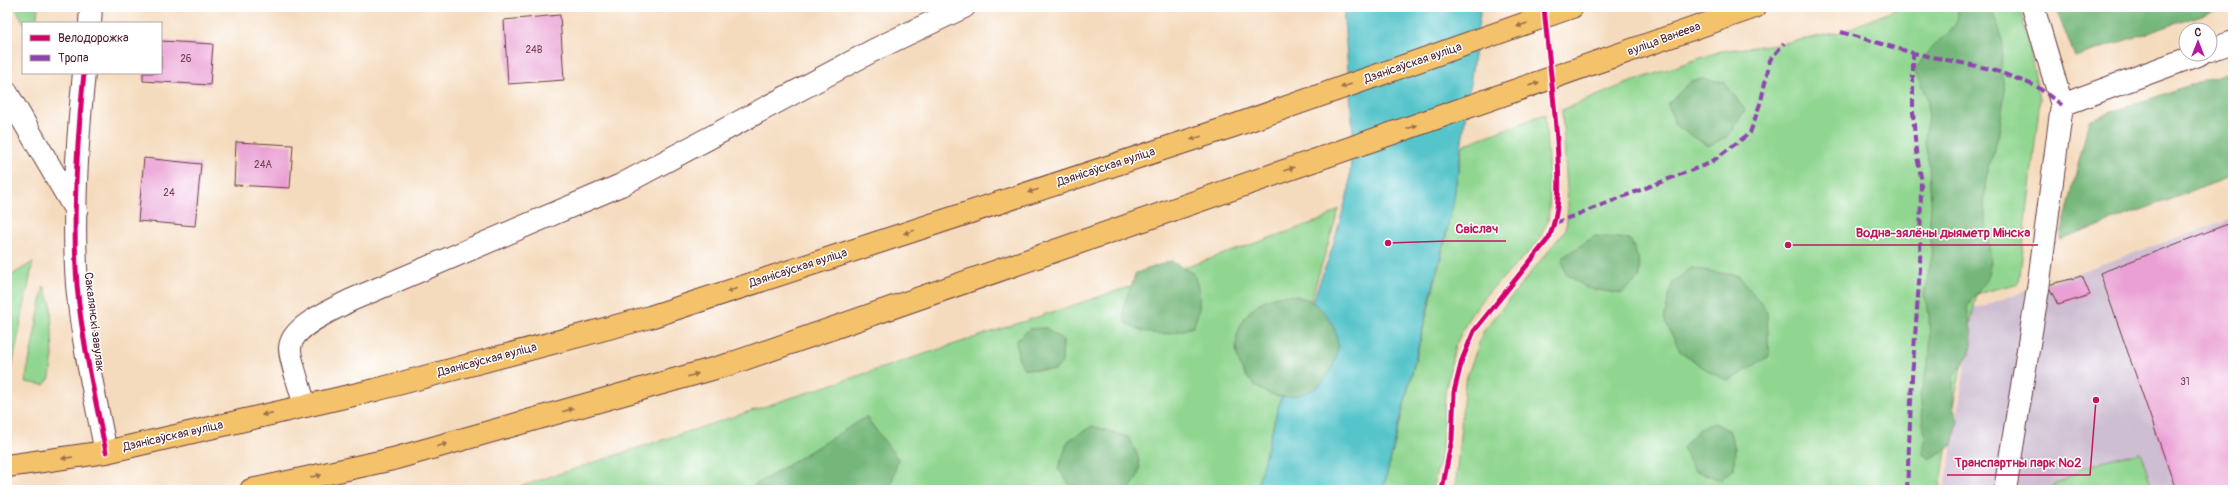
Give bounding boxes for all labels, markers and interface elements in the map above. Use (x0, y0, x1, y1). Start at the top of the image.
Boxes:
street label: вуліца Ванеева (1625, 19, 1703, 59)
legend (22, 22, 162, 74)
one-way arrow (1515, 22, 1527, 28)
north arrow (2178, 22, 2218, 62)
text: С (2195, 26, 2202, 39)
text: Велодорожка (58, 31, 129, 46)
street label: Дзянісаўская вуліца (1361, 39, 1464, 87)
house number: 24В (525, 44, 543, 56)
text: Тропа (58, 51, 89, 66)
house number: 26 (180, 53, 192, 65)
one-way arrow (1529, 81, 1541, 87)
one-way arrow (1340, 83, 1352, 89)
one-way arrow (1406, 123, 1418, 129)
one-way arrow (1190, 135, 1202, 141)
street label: Дзянісаўская вуліца (1054, 144, 1157, 190)
house number: 24А (254, 159, 272, 171)
one-way arrow (1283, 166, 1295, 172)
house number: 24 (163, 187, 175, 199)
one-way arrow (1026, 189, 1038, 195)
callout: Свіслач (1447, 216, 1506, 241)
callout: Водна-зялёны дыяметр Мінска (1847, 220, 2038, 245)
text: Свіслач (1456, 221, 1499, 237)
text: Водна-зялёны дыяметр Мінска (1856, 225, 2030, 241)
one-way arrow (903, 229, 915, 235)
street label: Дзянісаўская вуліца (746, 245, 849, 291)
street label: Сакалянскі завулак (80, 271, 108, 373)
one-way arrow (726, 287, 738, 293)
street label: Дзянісаўская вуліца (435, 339, 539, 381)
one-way arrow (687, 372, 699, 378)
house number: 31 (2180, 376, 2190, 388)
one-way arrow (562, 407, 574, 413)
one-way arrow (261, 412, 273, 418)
street label: Дзянісаўская вуліца (121, 417, 225, 455)
one-way arrow (437, 442, 449, 448)
callout: Транспартны парк №2 (1947, 450, 2090, 475)
text: Транспартны парк №2 (1954, 455, 2081, 471)
one-way arrow (61, 456, 74, 462)
one-way arrow (310, 472, 322, 478)

